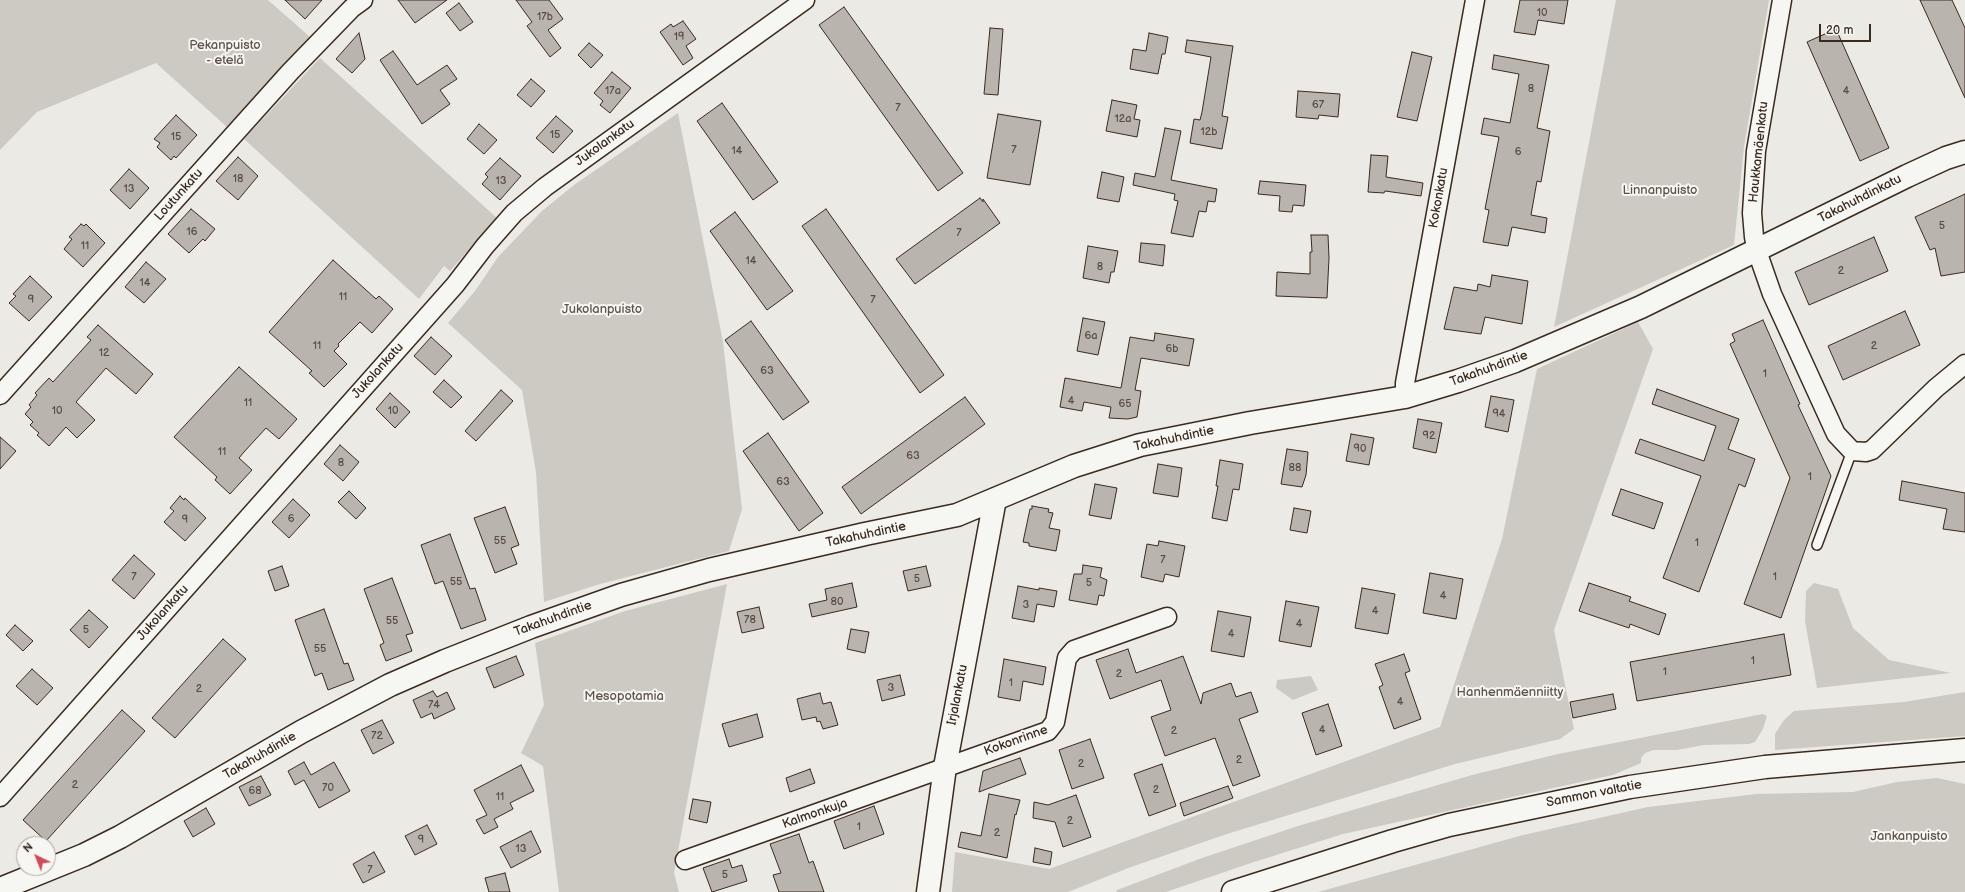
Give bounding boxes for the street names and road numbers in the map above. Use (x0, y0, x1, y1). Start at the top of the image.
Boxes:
street label: Haukkamäenkatu (1746, 101, 1772, 203)
street label: Jukolankatu (572, 116, 638, 170)
street label: Loutunkatu (152, 166, 206, 224)
street label: Kokonkatu (1426, 167, 1452, 229)
street label: Takahuhdinkatu (1816, 171, 1904, 227)
street label: Jukolankatu (349, 340, 407, 402)
street label: Takahuhdintie (1448, 348, 1530, 390)
street label: Takahuhdintie (1133, 423, 1215, 455)
street label: Takahuhdintie (825, 519, 907, 551)
street label: Jukolankatu (134, 582, 192, 644)
street label: Takahuhdintie (512, 598, 594, 640)
street label: Irjalankatu (944, 663, 972, 727)
street label: Kokonrinne (982, 722, 1050, 760)
street label: Takahuhdintie (221, 729, 299, 783)
street label: Sammon valtatie (1545, 777, 1643, 811)
street label: Kalmonkuja (780, 796, 850, 832)

